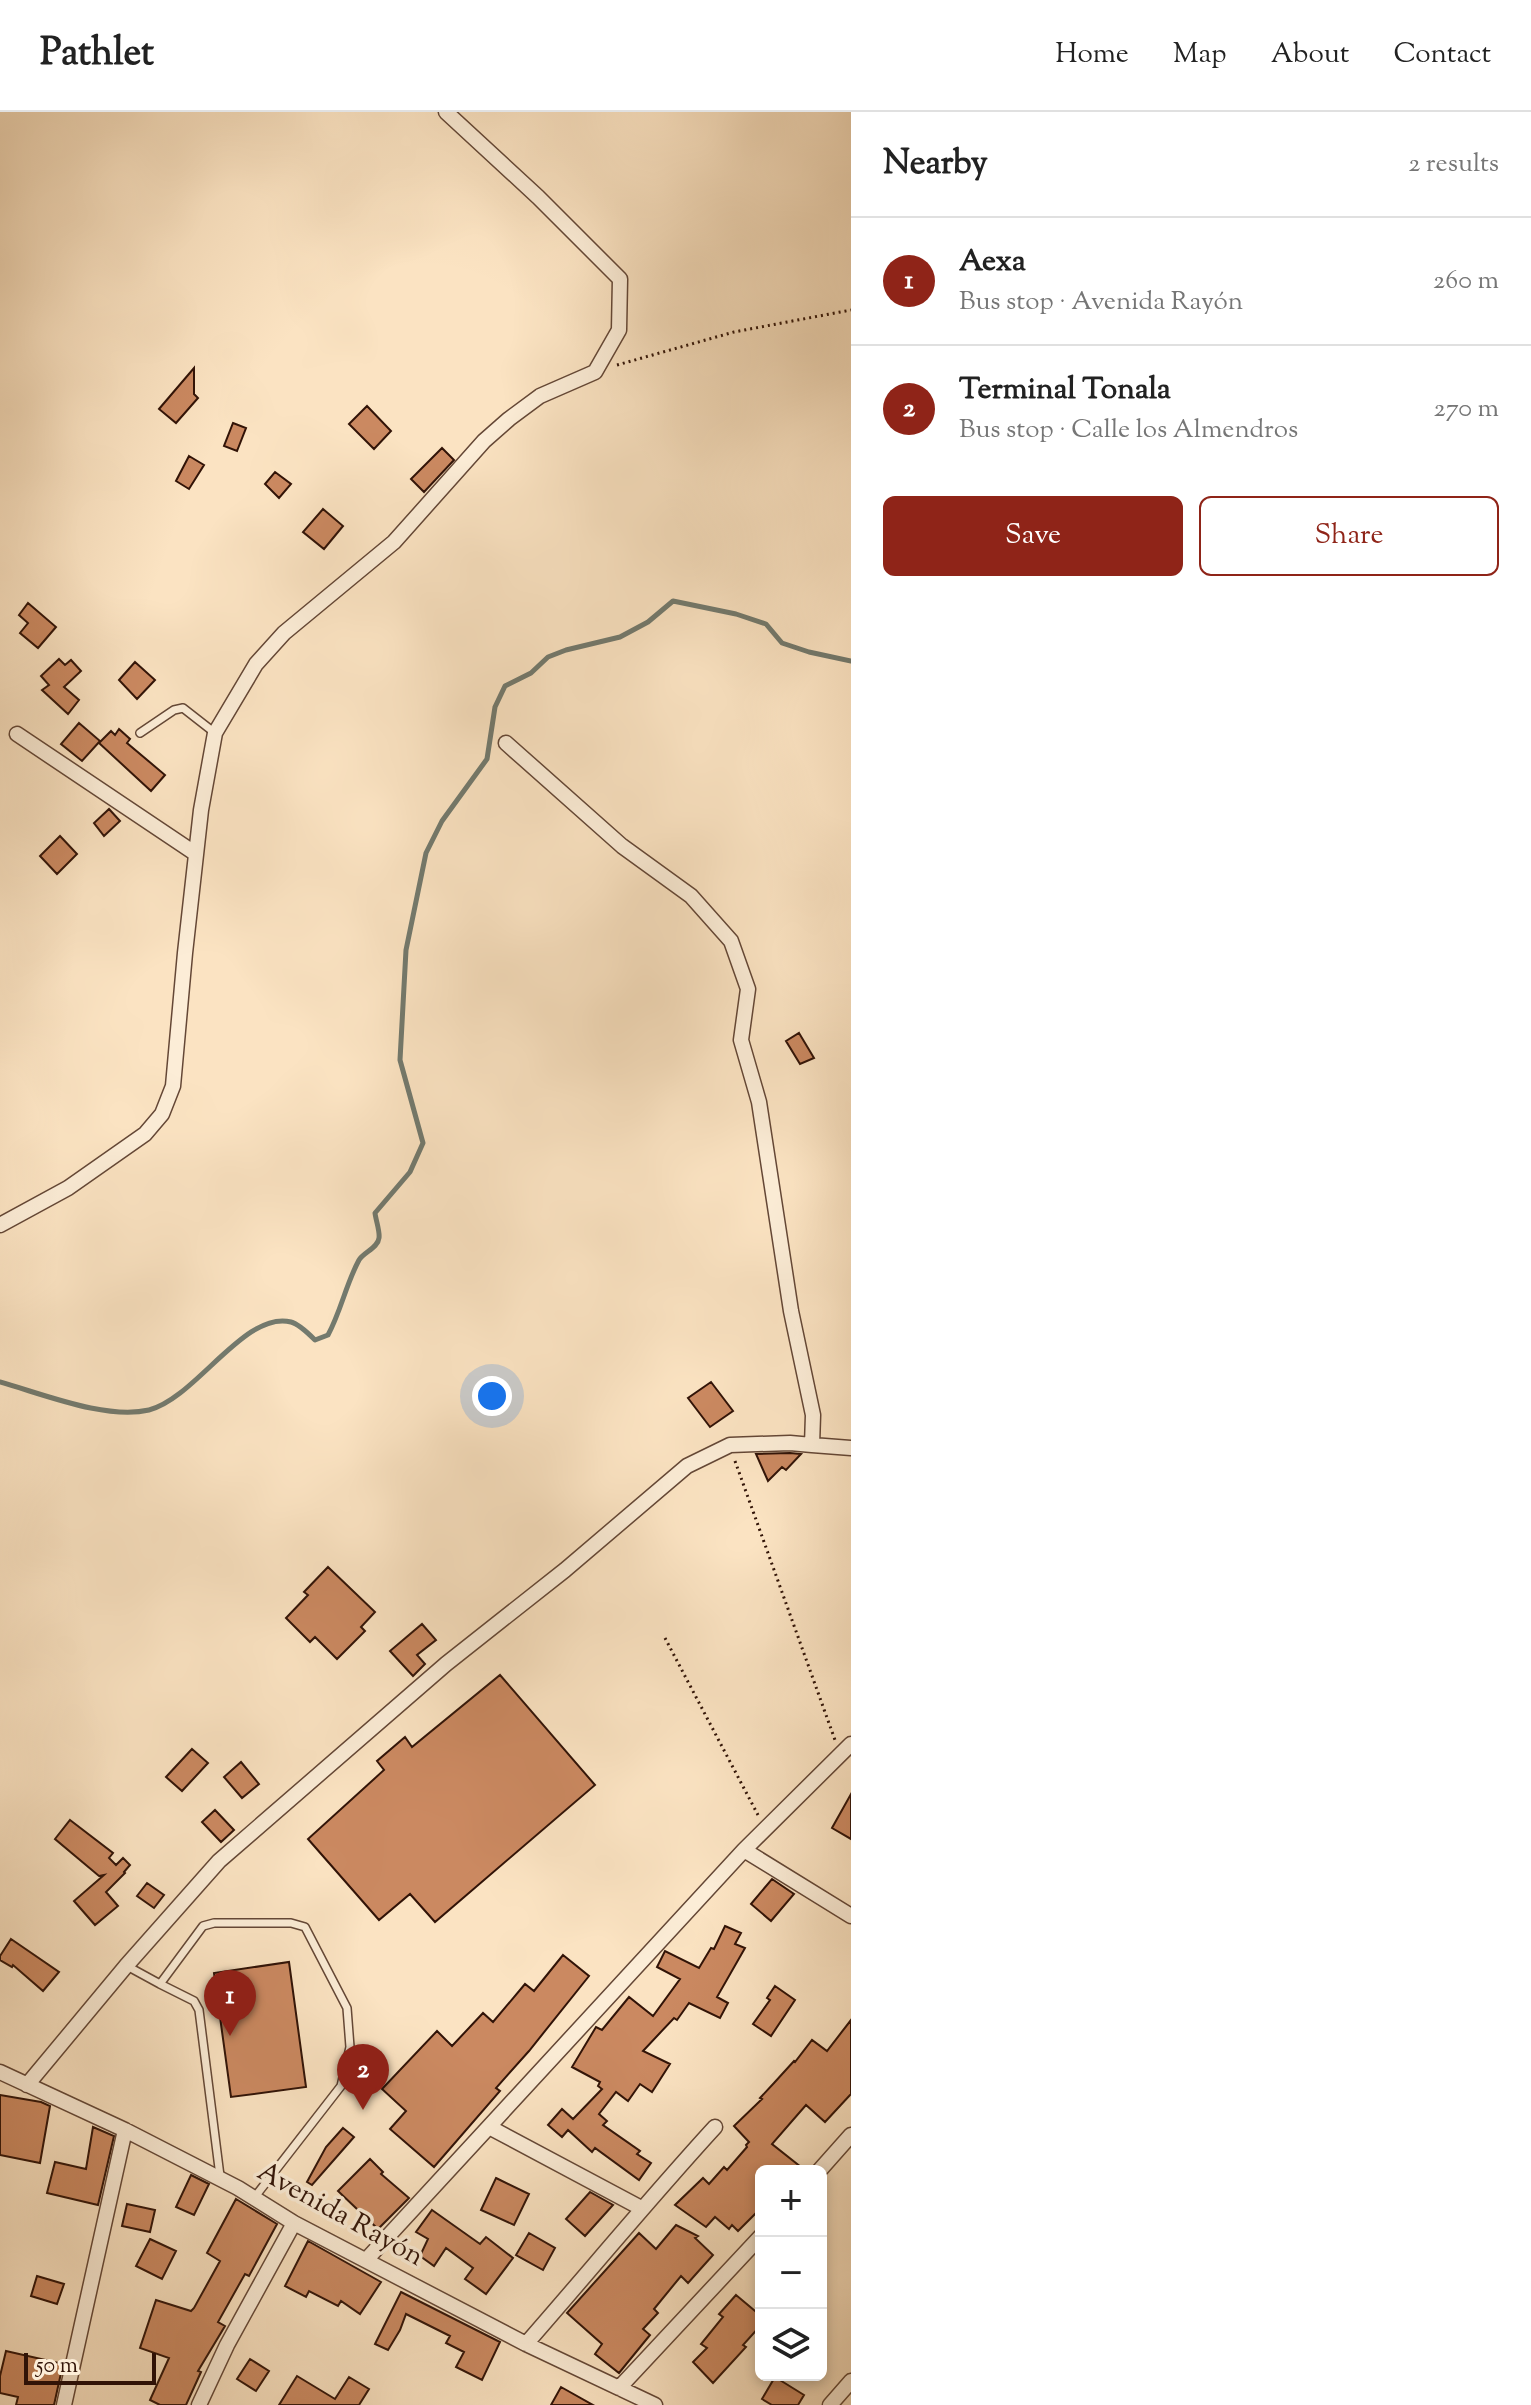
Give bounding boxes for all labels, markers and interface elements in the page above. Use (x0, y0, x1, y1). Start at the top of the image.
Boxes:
text: Pathlet (40, 28, 154, 82)
text: Home (1055, 35, 1129, 75)
text: Map (1173, 35, 1227, 75)
text: About (1271, 35, 1349, 75)
text: Contact (1393, 35, 1491, 75)
text: Nearby (883, 140, 988, 189)
text: 2 results (1408, 146, 1499, 183)
text: Aexa (959, 241, 1026, 284)
text: 1 (905, 263, 913, 300)
text: 260 m (1433, 263, 1499, 300)
text: Bus stop · Avenida Rayón (959, 284, 1243, 321)
text: Terminal Tonala (959, 369, 1171, 412)
text: 2 (903, 391, 915, 428)
text: 270 m (1434, 391, 1499, 428)
text: Bus stop · Calle los Almendros (959, 412, 1298, 449)
button: Save (883, 496, 1183, 576)
button: Share (1199, 496, 1499, 576)
your location (472, 1376, 512, 1416)
pin: 1 (204, 1970, 256, 2036)
pin: 2 (337, 2044, 389, 2110)
street label: Avenida Rayón (249, 2153, 431, 2277)
map controls (755, 2165, 827, 2381)
button: + (755, 2165, 827, 2237)
button: − (755, 2237, 827, 2309)
button: layers (755, 2309, 827, 2381)
scale bar (24, 2349, 156, 2385)
text: 50 m (36, 2351, 78, 2383)

